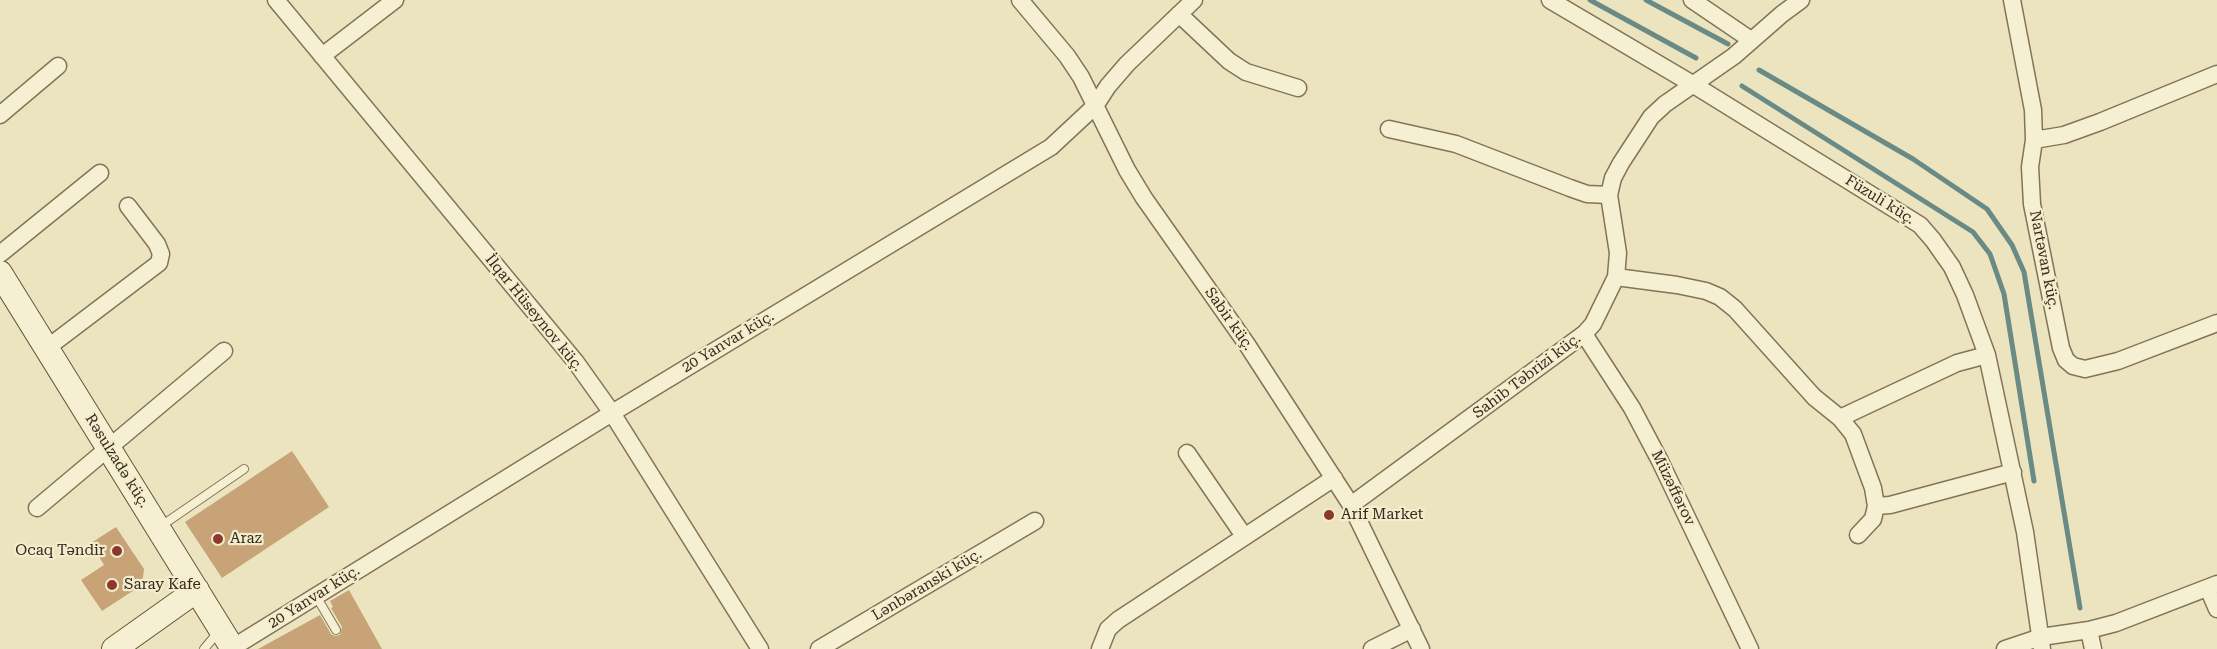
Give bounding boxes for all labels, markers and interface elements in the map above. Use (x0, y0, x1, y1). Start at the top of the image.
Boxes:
street label: Füzuli küç. (1842, 171, 1918, 229)
street label: Nartəvan küç. (2026, 209, 2062, 311)
street label: İlqar Hüseynov küç. (481, 251, 587, 375)
street label: Sabir küç. (1201, 284, 1257, 354)
street label: 20 Yanvar küç. (679, 307, 777, 377)
street label: Sahib Təbrizi küç. (1470, 330, 1584, 422)
street label: Rəsulzadə küç. (81, 411, 153, 511)
street label: Müzəffərov (1647, 447, 1699, 529)
place label: Arif Market (1341, 506, 1423, 524)
marker: Arif Market (1322, 508, 1336, 522)
place label: Araz (230, 530, 262, 548)
marker: Araz (211, 532, 225, 546)
place label: Ocaq Təndir (15, 542, 105, 560)
marker: Ocaq Təndir (110, 544, 124, 558)
street label: Lənbəranski küç. (869, 545, 985, 625)
street label: 20 Yanvar küç. (265, 562, 363, 632)
place label: Saray Kafe (124, 576, 201, 594)
marker: Saray Kafe (105, 578, 119, 592)

